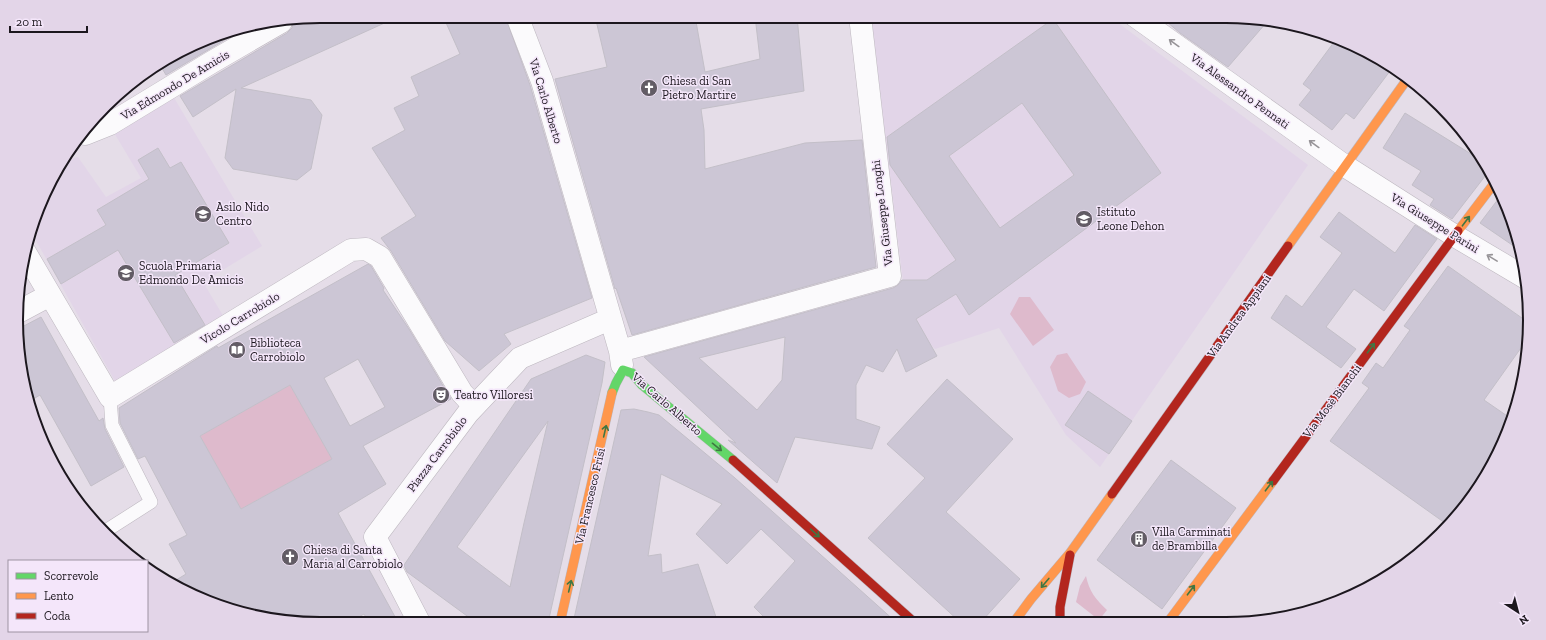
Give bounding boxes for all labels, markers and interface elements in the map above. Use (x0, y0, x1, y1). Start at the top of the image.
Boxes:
scale bar (10, 8, 87, 34)
text: 20 m (16, 15, 43, 29)
one-way arrow (1168, 39, 1179, 48)
street label: Via Edmondo De Amicis (117, 47, 232, 123)
street label: Via Alessandro Pennati (1187, 50, 1293, 132)
street label: Via Carlo Alberto (526, 56, 566, 145)
place label: Chiesa di San Pietro Martire (662, 74, 736, 102)
church icon: Chiesa di San Pietro Martire (639, 78, 659, 98)
one-way arrow (1308, 140, 1319, 148)
street label: Via Giuseppe Longhi (868, 159, 896, 268)
street label: Via Giuseppe Parini (1387, 190, 1482, 256)
place label: Asilo Nido Centro (216, 200, 269, 228)
school or university icon: Asilo Nido Centro (193, 204, 213, 224)
place label: Istituto Leone Dehon (1097, 205, 1165, 233)
school or university icon: Istituto Leone Dehon (1074, 209, 1094, 229)
one-way arrow (1461, 216, 1470, 227)
one-way arrow (1486, 253, 1498, 261)
place label: Scuola Primaria Edmondo De Amicis (139, 259, 244, 287)
school or university icon: Scuola Primaria Edmondo De Amicis (116, 263, 136, 283)
street label: Via Andrea Appiani (1204, 271, 1274, 361)
street label: Vicolo Carrobiolo (197, 289, 282, 348)
place label: Biblioteca Carrobiolo (250, 336, 305, 364)
library icon: Biblioteca Carrobiolo (227, 340, 247, 360)
one-way arrow (1367, 343, 1375, 354)
street label: Via Mosè Bianchi (1299, 361, 1365, 441)
street label: Via Carlo Alberto (628, 369, 705, 438)
theatre icon: Teatro Villoresi (431, 385, 451, 405)
place label: Teatro Villoresi (454, 388, 533, 402)
street label: Piazza Carrobiolo (404, 414, 470, 494)
one-way arrow (601, 425, 609, 438)
one-way arrow (712, 443, 723, 452)
street label: Via Francesco Frisi (572, 446, 608, 546)
one-way arrow (1264, 481, 1273, 492)
place label: Villa Carminati de Brambilla (1151, 525, 1231, 553)
one-way arrow (810, 528, 820, 538)
building icon: Villa Carminati de Brambilla (1129, 529, 1149, 549)
place label: Chiesa di Santa Maria al Carrobiolo (303, 543, 403, 571)
church icon: Chiesa di Santa Maria al Carrobiolo (280, 547, 300, 567)
legend (8, 560, 148, 632)
text: Scorrevole (44, 569, 99, 583)
one-way arrow (1040, 578, 1049, 588)
one-way arrow (567, 579, 574, 592)
one-way arrow (1187, 585, 1195, 596)
text: Lento (44, 589, 74, 603)
north arrow (1498, 592, 1538, 632)
text: Coda (44, 609, 70, 623)
text: N (1516, 612, 1531, 628)

